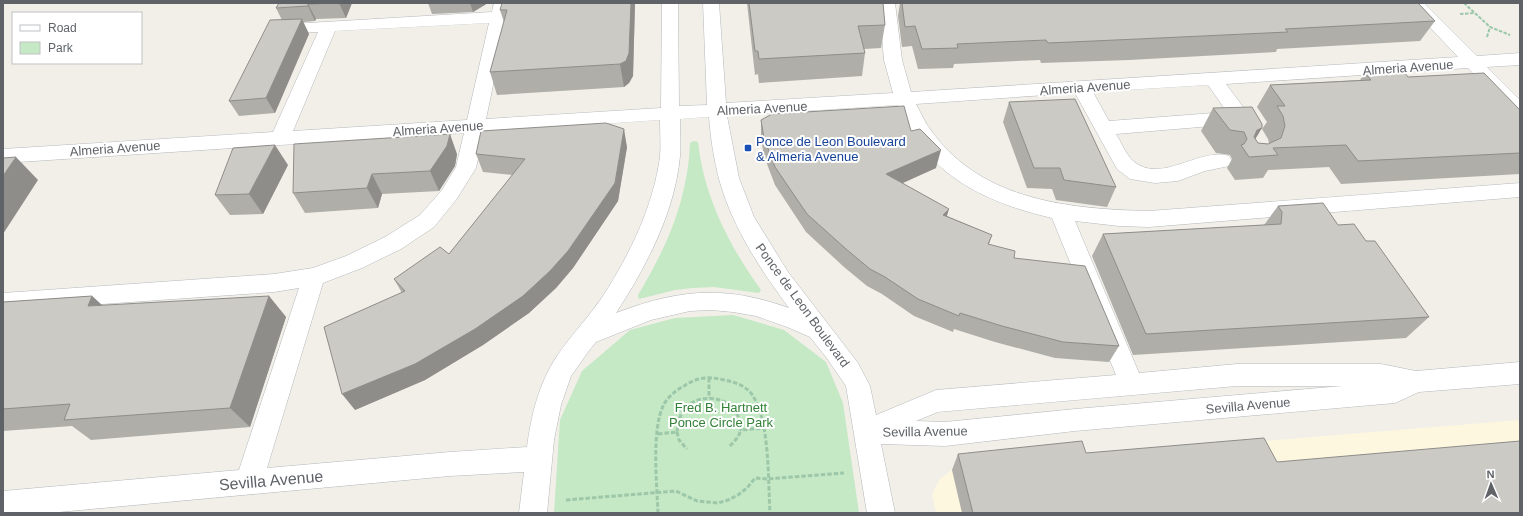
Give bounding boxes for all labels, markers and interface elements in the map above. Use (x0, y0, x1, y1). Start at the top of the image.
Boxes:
legend (12, 12, 142, 64)
text: Road (48, 21, 77, 35)
text: Park (48, 41, 74, 55)
street label: Almeria Avenue (1362, 57, 1454, 78)
street label: Almeria Avenue (1039, 77, 1131, 98)
street label: Almeria Avenue (716, 99, 808, 118)
street label: Almeria Avenue (392, 118, 484, 139)
place label: Ponce de Leon Boulevard & Almeria Avenue (756, 134, 906, 164)
street label: Almeria Avenue (69, 138, 161, 159)
marker: Ponce de Leon Boulevard & Almeria Avenue (743, 143, 753, 153)
street label: Ponce de Leon Boulevard (753, 240, 853, 370)
street label: Sevilla Avenue (1205, 394, 1291, 417)
park label: Fred B. Hartnett Ponce Circle Park (669, 400, 774, 430)
street label: Sevilla Avenue (882, 423, 968, 440)
north arrow (1471, 464, 1511, 504)
street label: Sevilla Avenue (218, 467, 324, 494)
text: N (1486, 468, 1495, 480)

